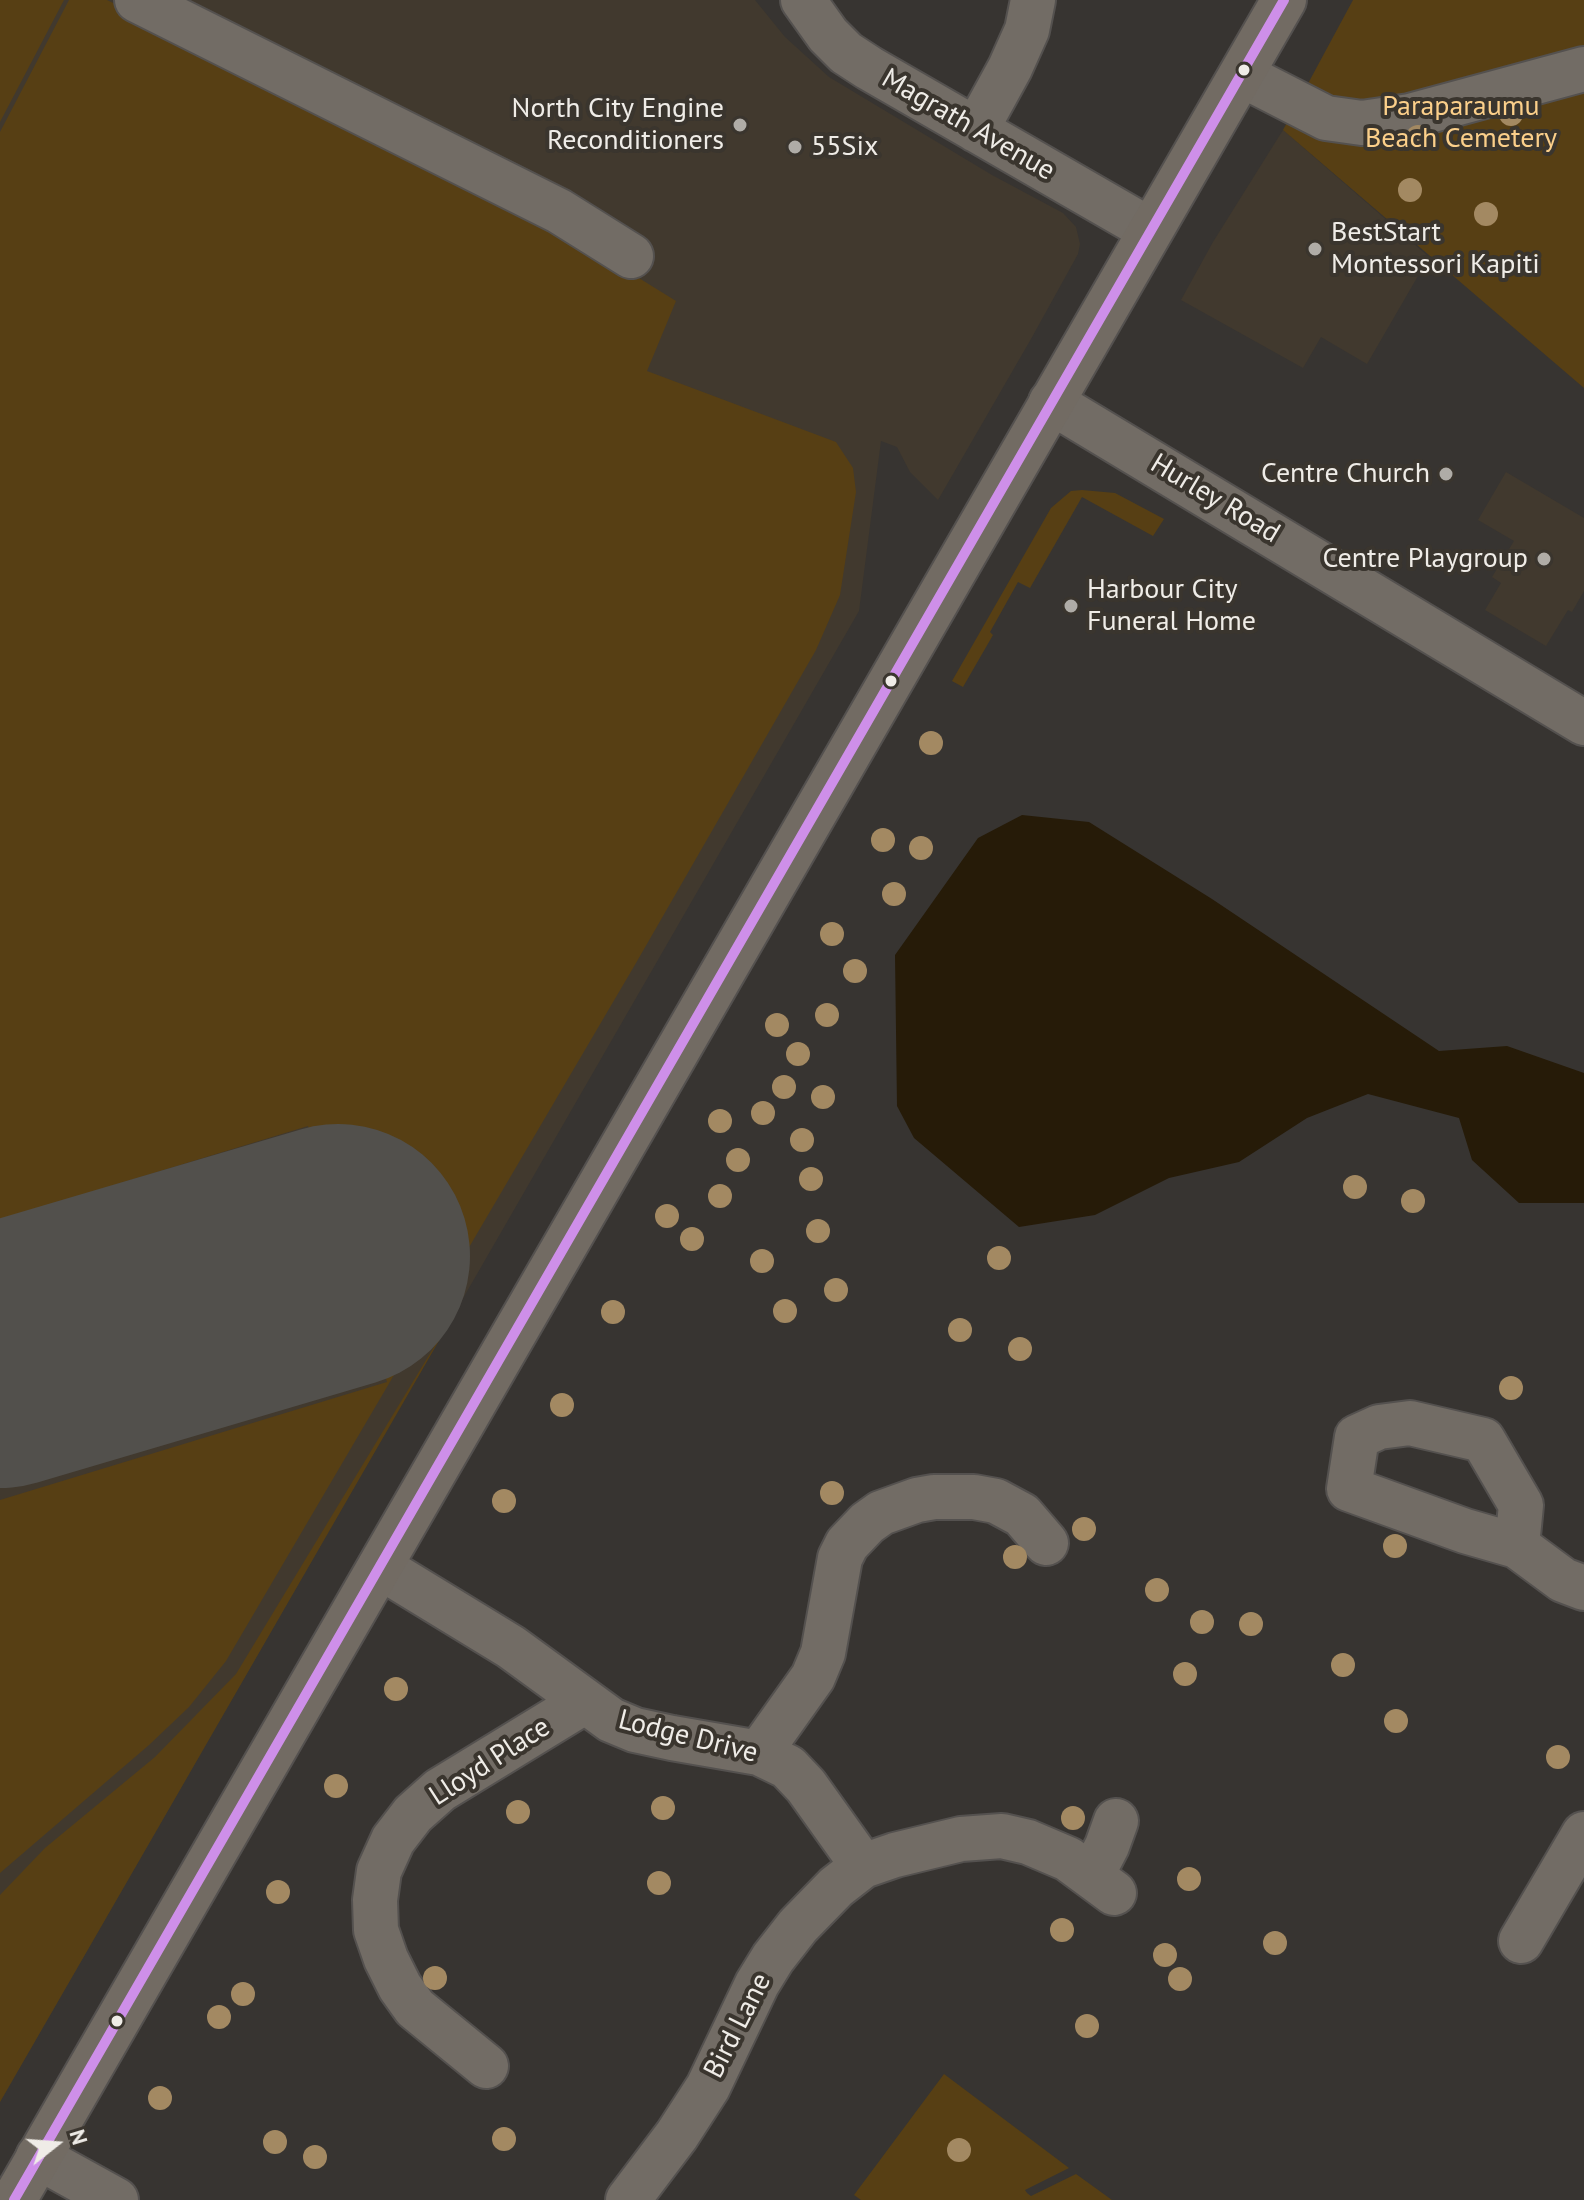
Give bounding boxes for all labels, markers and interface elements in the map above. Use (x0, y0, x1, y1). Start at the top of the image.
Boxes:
street label: Magrath Avenue (876, 62, 1060, 188)
unlabelled marker (1236, 62, 1252, 78)
park label: Paraparaumu Beach Cemetery (1365, 90, 1557, 156)
place label: North City Engine Reconditioners (512, 92, 724, 158)
marker: North City Engine Reconditioners (731, 116, 749, 134)
place label: 55Six (811, 130, 878, 164)
marker: 55Six (786, 138, 804, 156)
place label: BestStart Montessori Kapiti (1331, 216, 1540, 282)
marker: BestStart Montessori Kapiti (1306, 240, 1324, 258)
street label: Hurley Road (1144, 447, 1286, 551)
place label: Centre Church (1261, 457, 1430, 491)
marker: Centre Church (1437, 465, 1455, 483)
place label: Centre Playgroup (1322, 542, 1528, 576)
marker: Centre Playgroup (1535, 550, 1553, 568)
place label: Harbour City Funeral Home (1087, 573, 1256, 639)
marker: Harbour City Funeral Home (1062, 597, 1080, 615)
unlabelled marker (883, 673, 899, 689)
street label: Lodge Drive (615, 1703, 761, 1771)
street label: Lloyd Place (423, 1711, 557, 1813)
street label: Bird Lane (697, 1968, 779, 2084)
unlabelled marker (109, 2013, 125, 2029)
north arrow (16, 2104, 96, 2184)
text: N (63, 2126, 94, 2148)

